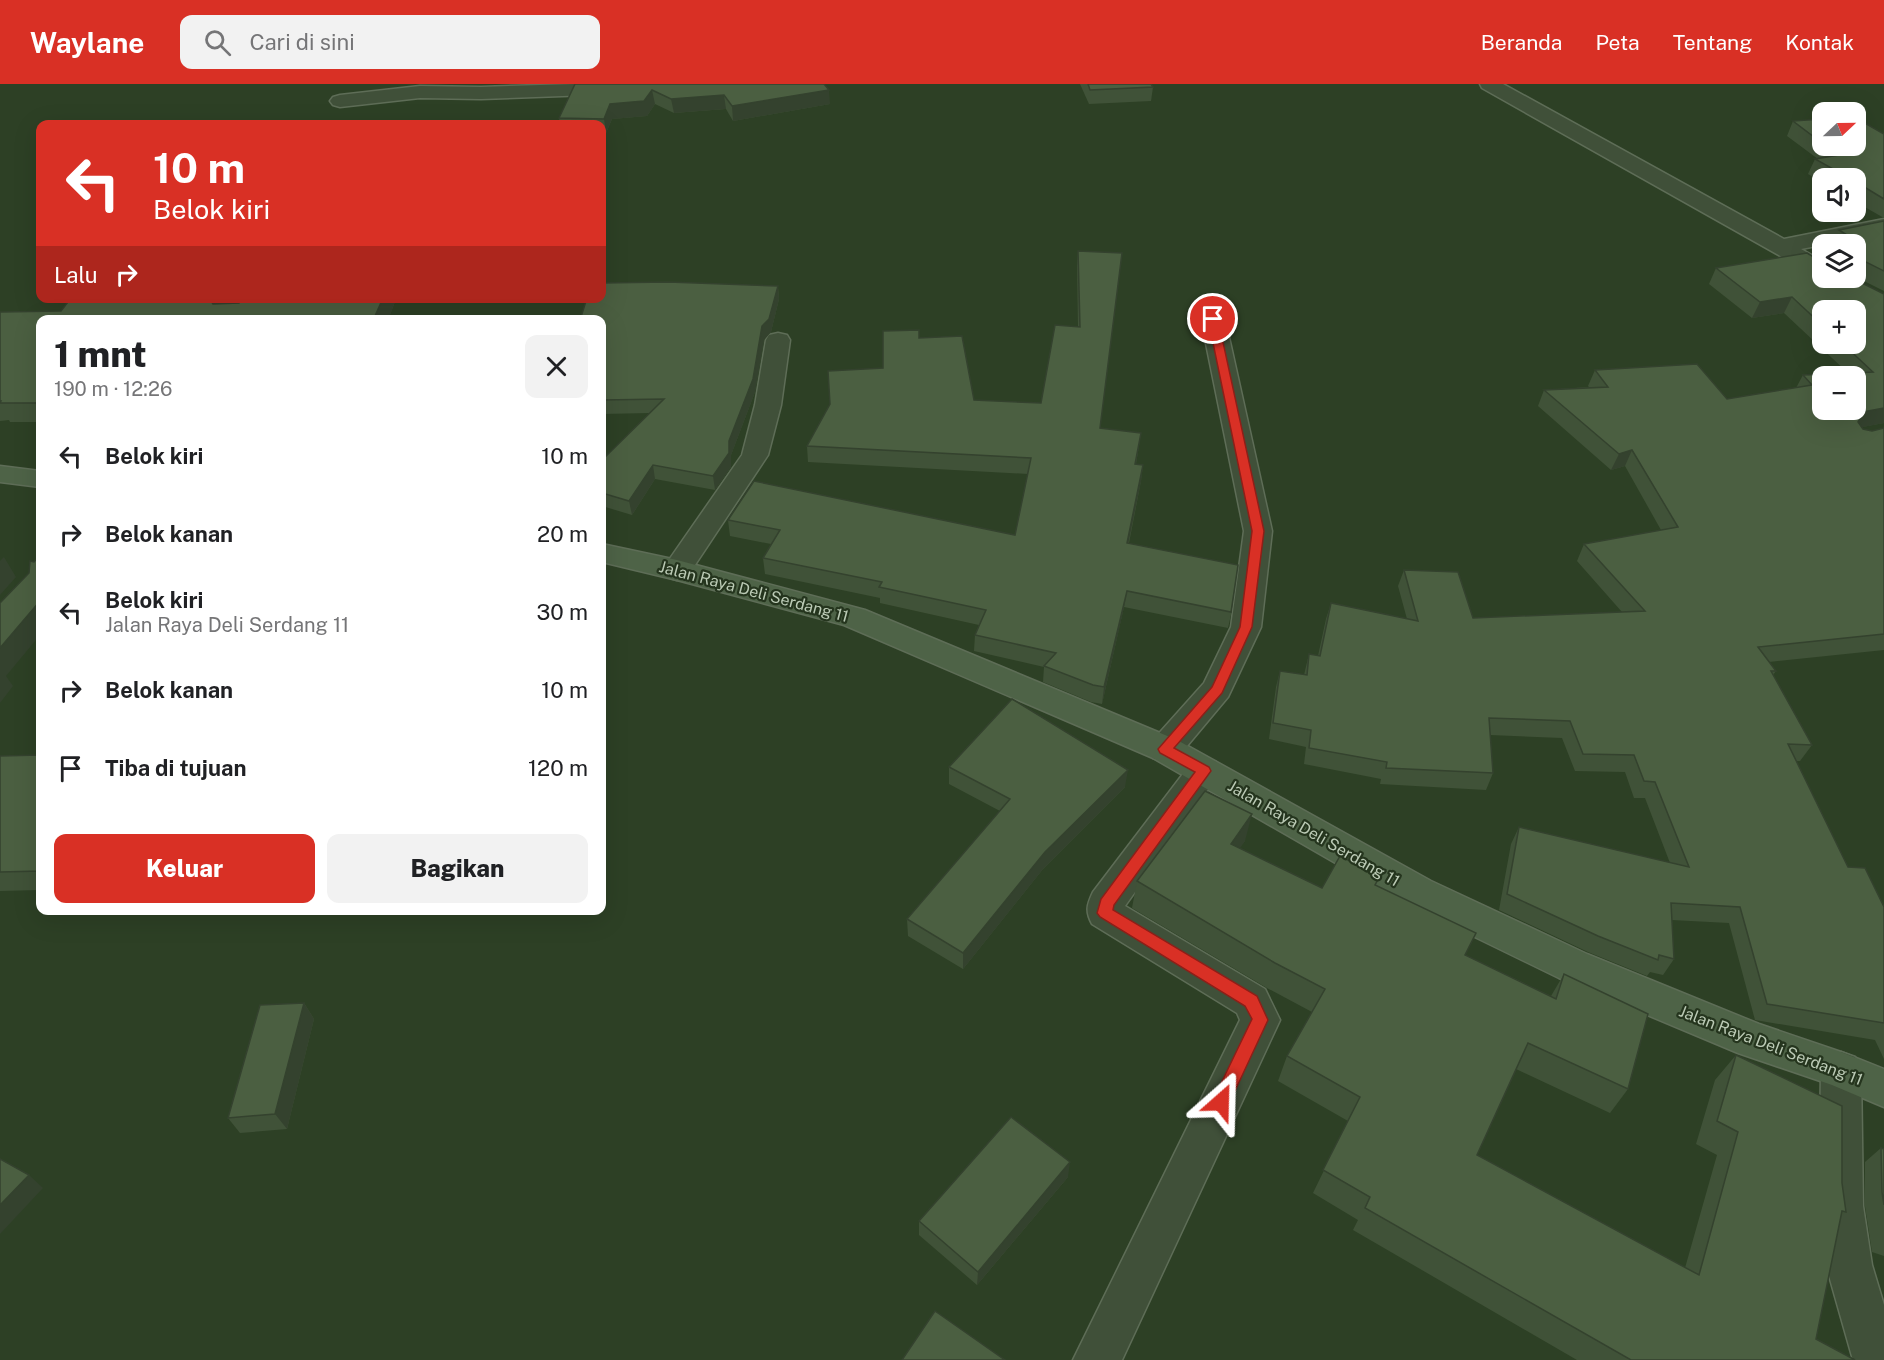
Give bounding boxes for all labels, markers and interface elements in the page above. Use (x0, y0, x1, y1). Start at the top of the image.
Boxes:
search box (180, 15, 600, 69)
text: Waylane (30, 26, 144, 59)
icon: search (201, 26, 234, 59)
text: Cari di sini (249, 29, 355, 55)
text: Beranda (1481, 30, 1562, 55)
text: Peta (1595, 30, 1640, 55)
text: Tentang (1673, 30, 1752, 55)
text: Kontak (1785, 30, 1854, 55)
north arrow (1812, 102, 1866, 156)
map controls (1812, 102, 1866, 420)
text: 10 m (153, 143, 245, 192)
icon: left (54, 144, 132, 222)
button: sound (1812, 168, 1866, 222)
text: Belok kiri (153, 193, 270, 225)
button: layers (1812, 234, 1866, 288)
icon: right (110, 258, 143, 291)
text: Lalu (54, 262, 98, 288)
pin (1187, 293, 1238, 344)
button: + (1812, 300, 1866, 354)
icon: arrive (1196, 302, 1229, 335)
text: 1 mnt (54, 333, 147, 375)
button: close (525, 335, 588, 398)
button: − (1812, 366, 1866, 420)
text: 190 m · 12:26 (54, 377, 172, 401)
icon: left (54, 440, 87, 473)
text: Belok kiri (105, 443, 203, 469)
text: 10 m (541, 443, 588, 469)
icon: right (54, 518, 87, 551)
text: Belok kanan (105, 521, 233, 547)
text: 20 m (537, 521, 588, 547)
street label: Jalan Raya Deli Serdang 11 (657, 557, 851, 626)
text: Belok kiri (105, 587, 203, 613)
icon: left (54, 596, 87, 629)
text: 30 m (536, 599, 588, 625)
text: Jalan Raya Deli Serdang 11 (105, 613, 349, 637)
icon: right (54, 674, 87, 707)
text: Belok kanan (105, 677, 233, 703)
text: 10 m (541, 677, 588, 703)
icon: arrive (54, 752, 87, 785)
text: Tiba di tujuan (105, 755, 246, 781)
text: 120 m (528, 755, 588, 781)
street label: Jalan Raya Deli Serdang 11 (1224, 776, 1403, 890)
button: Keluar (54, 834, 315, 903)
button: Bagikan (327, 834, 588, 903)
street label: Jalan Raya Deli Serdang 11 (1676, 1002, 1865, 1089)
position arrow (1189, 1070, 1253, 1134)

